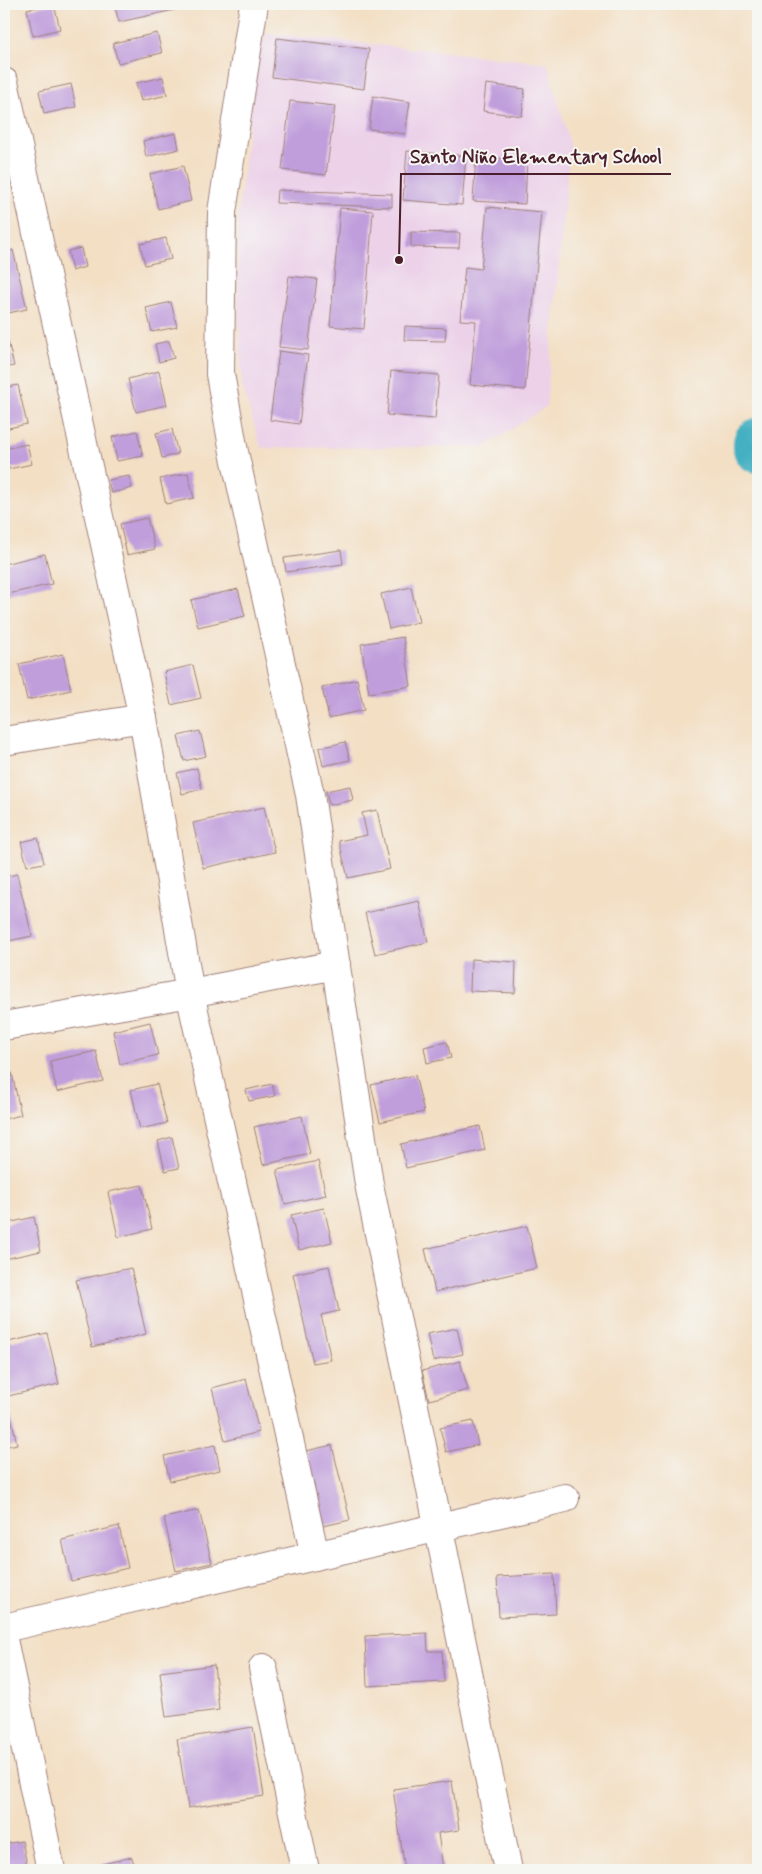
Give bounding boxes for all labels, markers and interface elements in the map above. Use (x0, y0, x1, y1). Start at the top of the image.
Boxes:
callout: Santo Niño Elementary School (401, 140, 671, 174)
text: Santo Niño Elementary School (410, 145, 662, 170)

